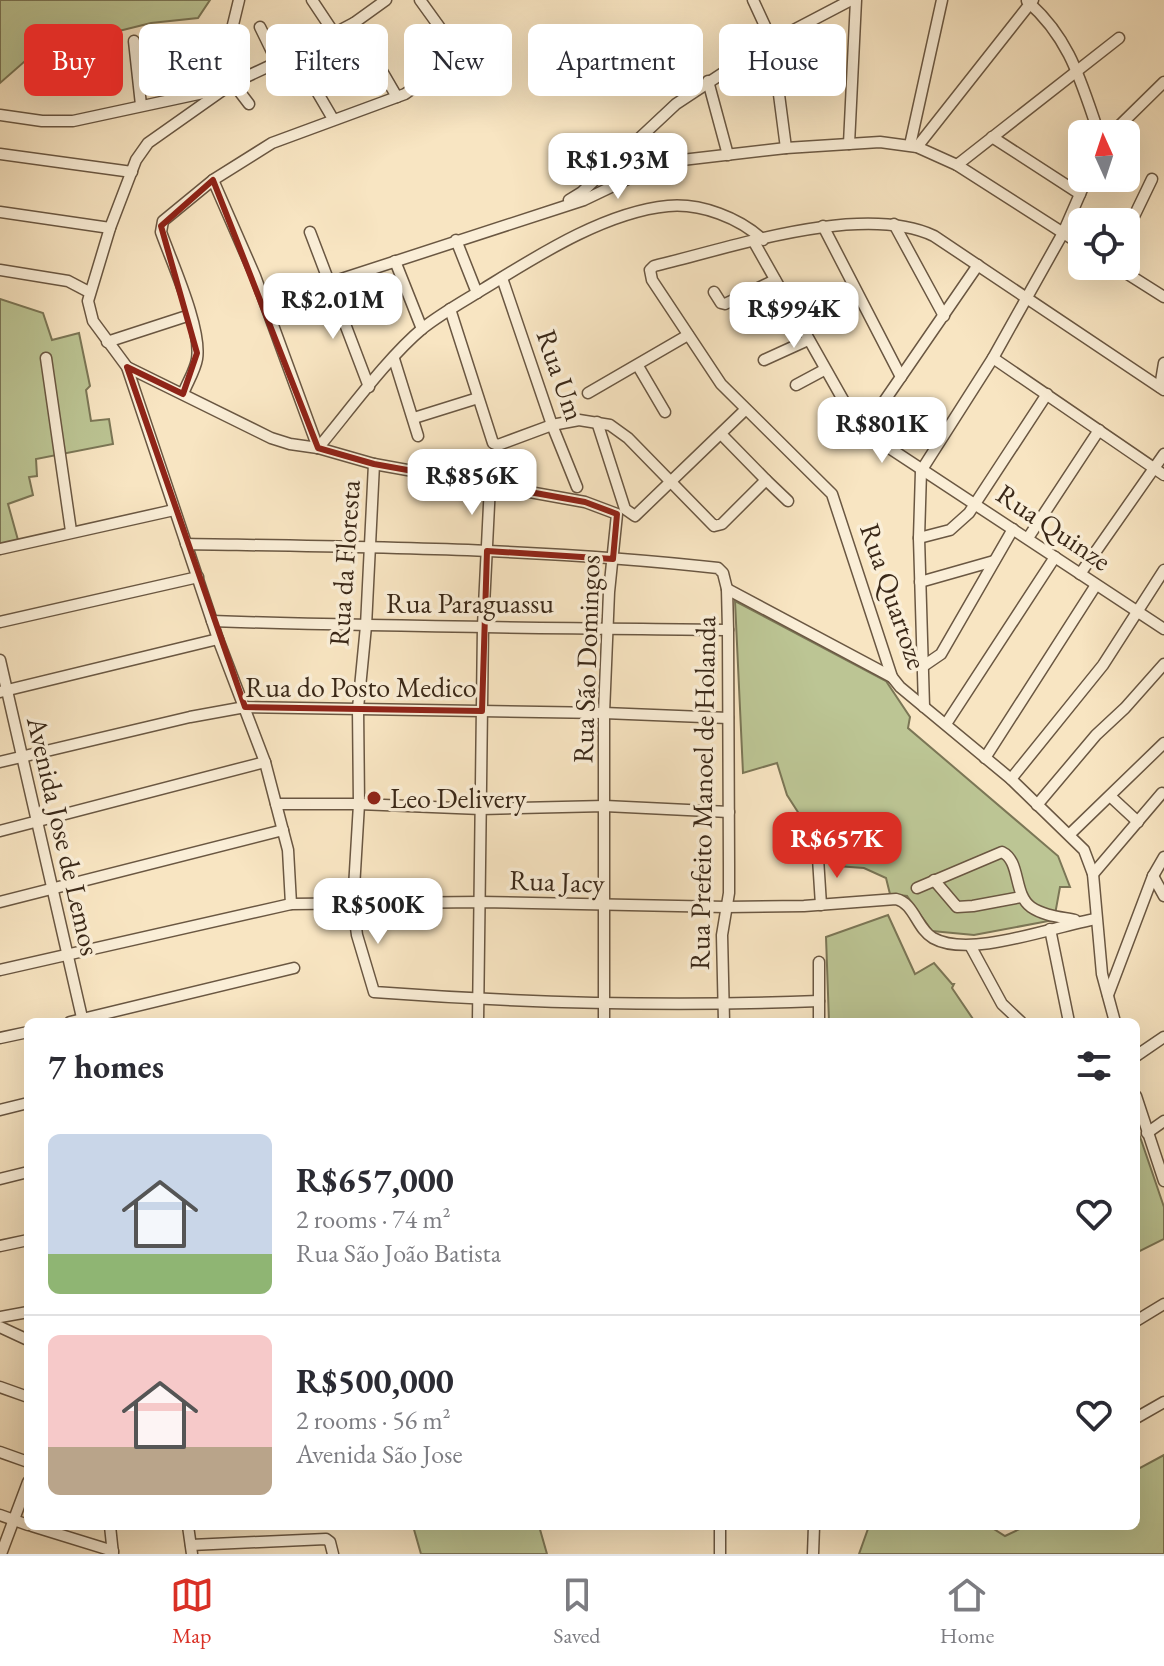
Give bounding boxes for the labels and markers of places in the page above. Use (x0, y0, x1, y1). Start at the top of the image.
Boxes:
pin: R$1.93M (544, 133, 692, 201)
pin: R$2.01M (259, 273, 407, 341)
pin: R$994K (729, 282, 859, 350)
pin: R$801K (817, 397, 947, 465)
pin: R$856K (407, 449, 537, 517)
place label: Leo Delivery (390, 780, 527, 816)
marker: Leo Delivery (365, 789, 383, 807)
pin: R$657K (772, 812, 902, 880)
pin: R$500K (313, 878, 443, 946)

